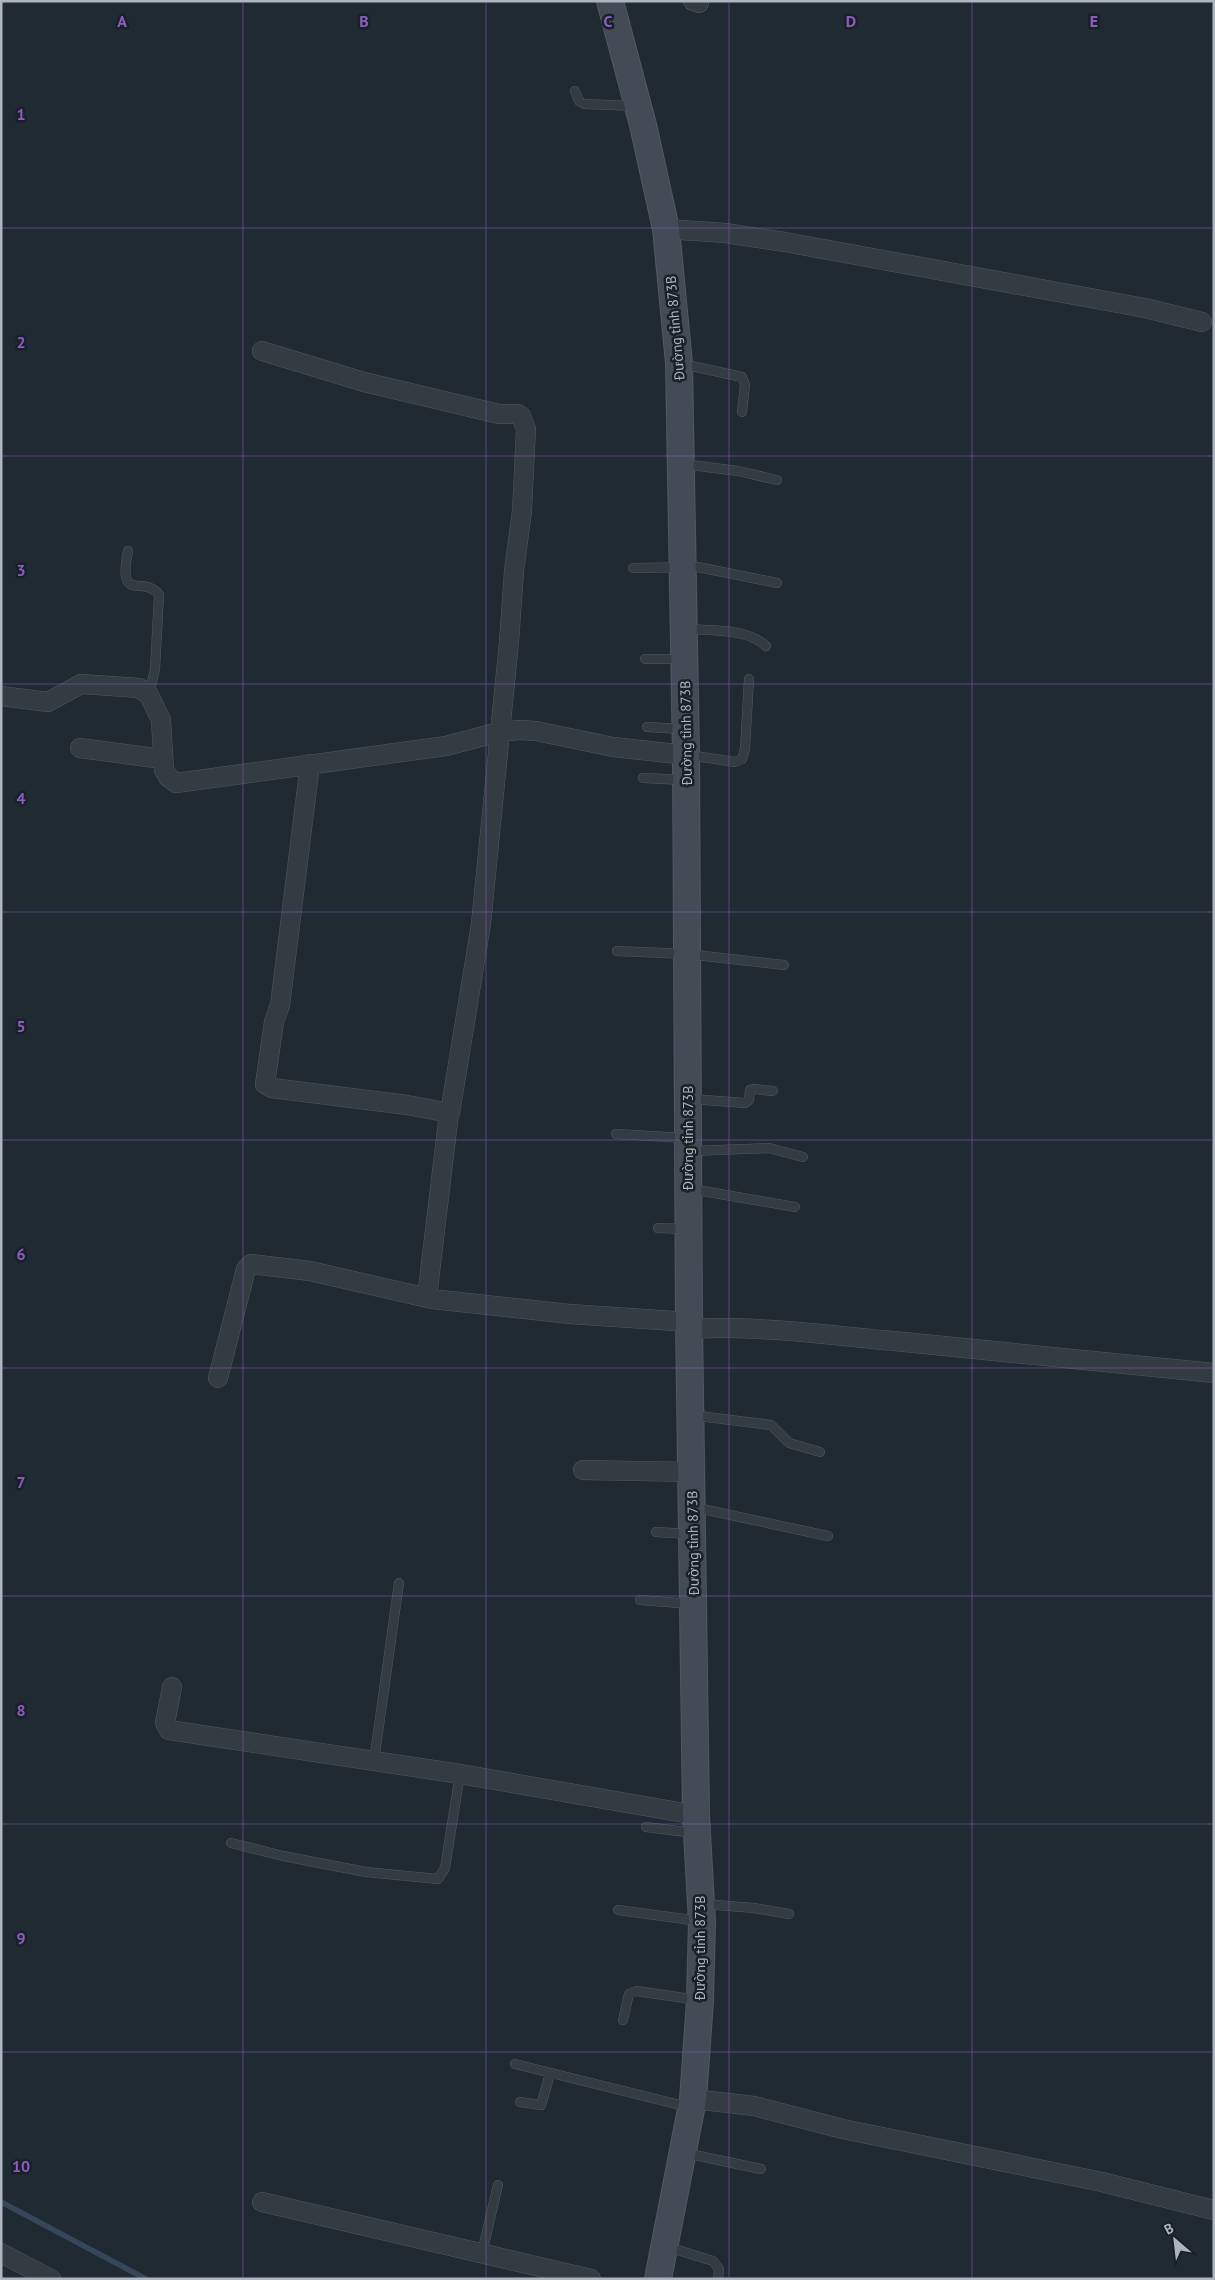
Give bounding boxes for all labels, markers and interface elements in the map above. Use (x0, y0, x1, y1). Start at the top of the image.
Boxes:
text: A (117, 11, 127, 31)
text: B (359, 11, 369, 31)
text: C (604, 11, 613, 31)
text: D (846, 11, 856, 31)
text: E (1090, 11, 1098, 31)
text: 1 (16, 104, 26, 124)
street label: Đường tỉnh 873B (661, 275, 689, 382)
text: 2 (16, 332, 26, 352)
text: 3 (16, 560, 26, 580)
street label: Đường tỉnh 873B (676, 681, 696, 786)
text: 4 (16, 788, 26, 808)
text: 5 (16, 1016, 26, 1036)
street label: Đường tỉnh 873B (679, 1086, 697, 1191)
text: 6 (16, 1244, 26, 1264)
text: 7 (16, 1472, 26, 1492)
street label: Đường tỉnh 873B (683, 1491, 703, 1596)
text: 8 (16, 1700, 26, 1720)
street label: Đường tỉnh 873B (691, 1896, 709, 2001)
text: 9 (16, 1928, 26, 1948)
text: 10 (12, 2156, 30, 2176)
north arrow (1150, 2215, 1200, 2265)
text: B (1161, 2219, 1177, 2238)

